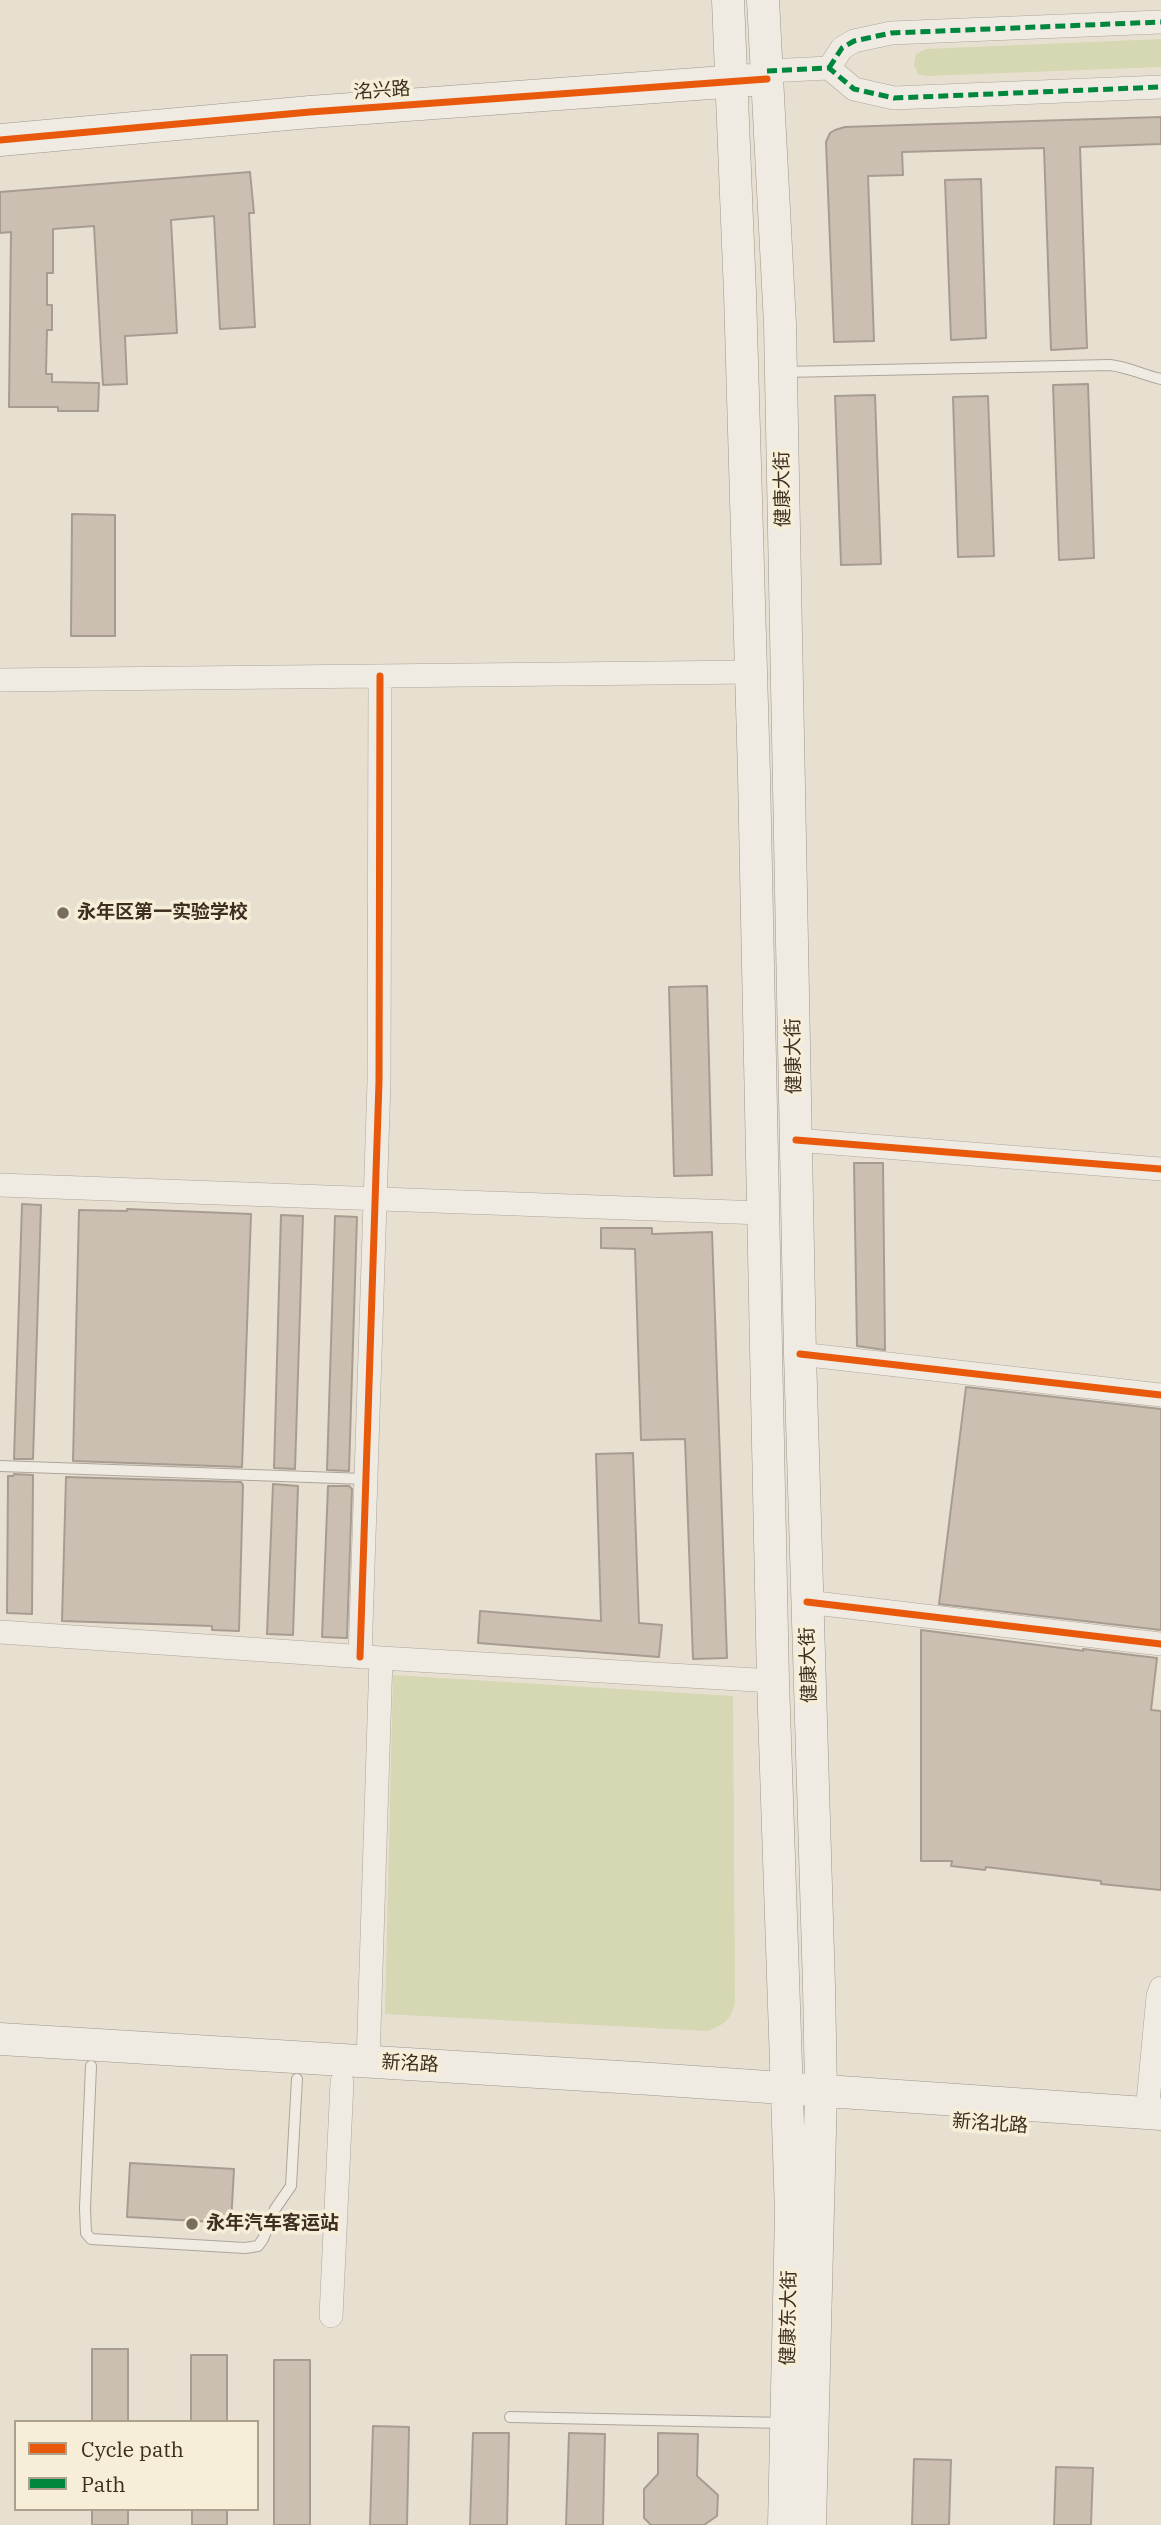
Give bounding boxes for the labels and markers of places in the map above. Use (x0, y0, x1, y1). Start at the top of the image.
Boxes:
place label: 永年区第一实验学校 (77, 902, 248, 924)
marker: 永年区第一实验学校 (55, 905, 71, 921)
place label: 永年汽车客运站 (206, 2213, 339, 2235)
marker: 永年汽车客运站 (184, 2216, 200, 2232)

